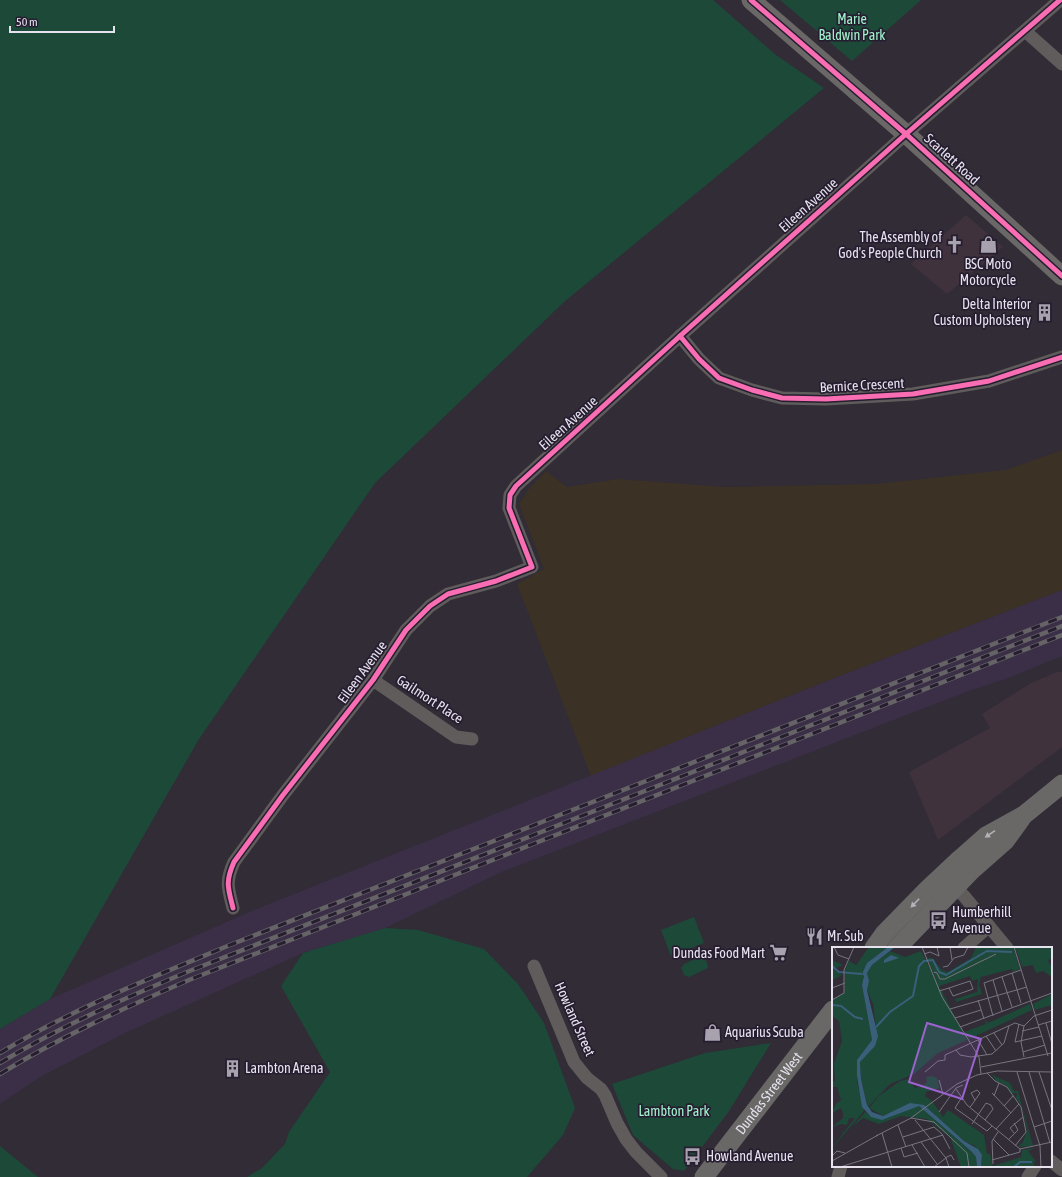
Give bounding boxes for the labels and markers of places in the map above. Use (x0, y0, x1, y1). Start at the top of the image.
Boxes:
place label: The Assembly of God's People Church (838, 229, 942, 261)
shop icon: BSC Moto Motorcycle (978, 234, 998, 254)
church icon: The Assembly of God's People Church (945, 235, 965, 255)
place label: BSC Moto Motorcycle (960, 256, 1016, 288)
place label: Delta Interior Custom Upholstery (933, 296, 1032, 328)
building icon: Delta Interior Custom Upholstery (1034, 302, 1054, 322)
place label: Humberhill Avenue (952, 904, 1012, 936)
bus stop icon: Humberhill Avenue (929, 910, 949, 930)
restaurant icon: Mr. Sub (804, 926, 824, 946)
place label: Mr. Sub (827, 928, 864, 944)
supermarket icon: Dundas Food Mart (768, 943, 788, 963)
place label: Dundas Food Mart (673, 945, 765, 961)
shop icon: Aquarius Scuba (702, 1022, 722, 1042)
place label: Aquarius Scuba (725, 1024, 804, 1040)
building icon: Lambton Arena (222, 1058, 242, 1078)
place label: Lambton Arena (245, 1060, 323, 1076)
bus stop icon: Howland Avenue (683, 1146, 703, 1166)
place label: Howland Avenue (706, 1148, 793, 1164)

